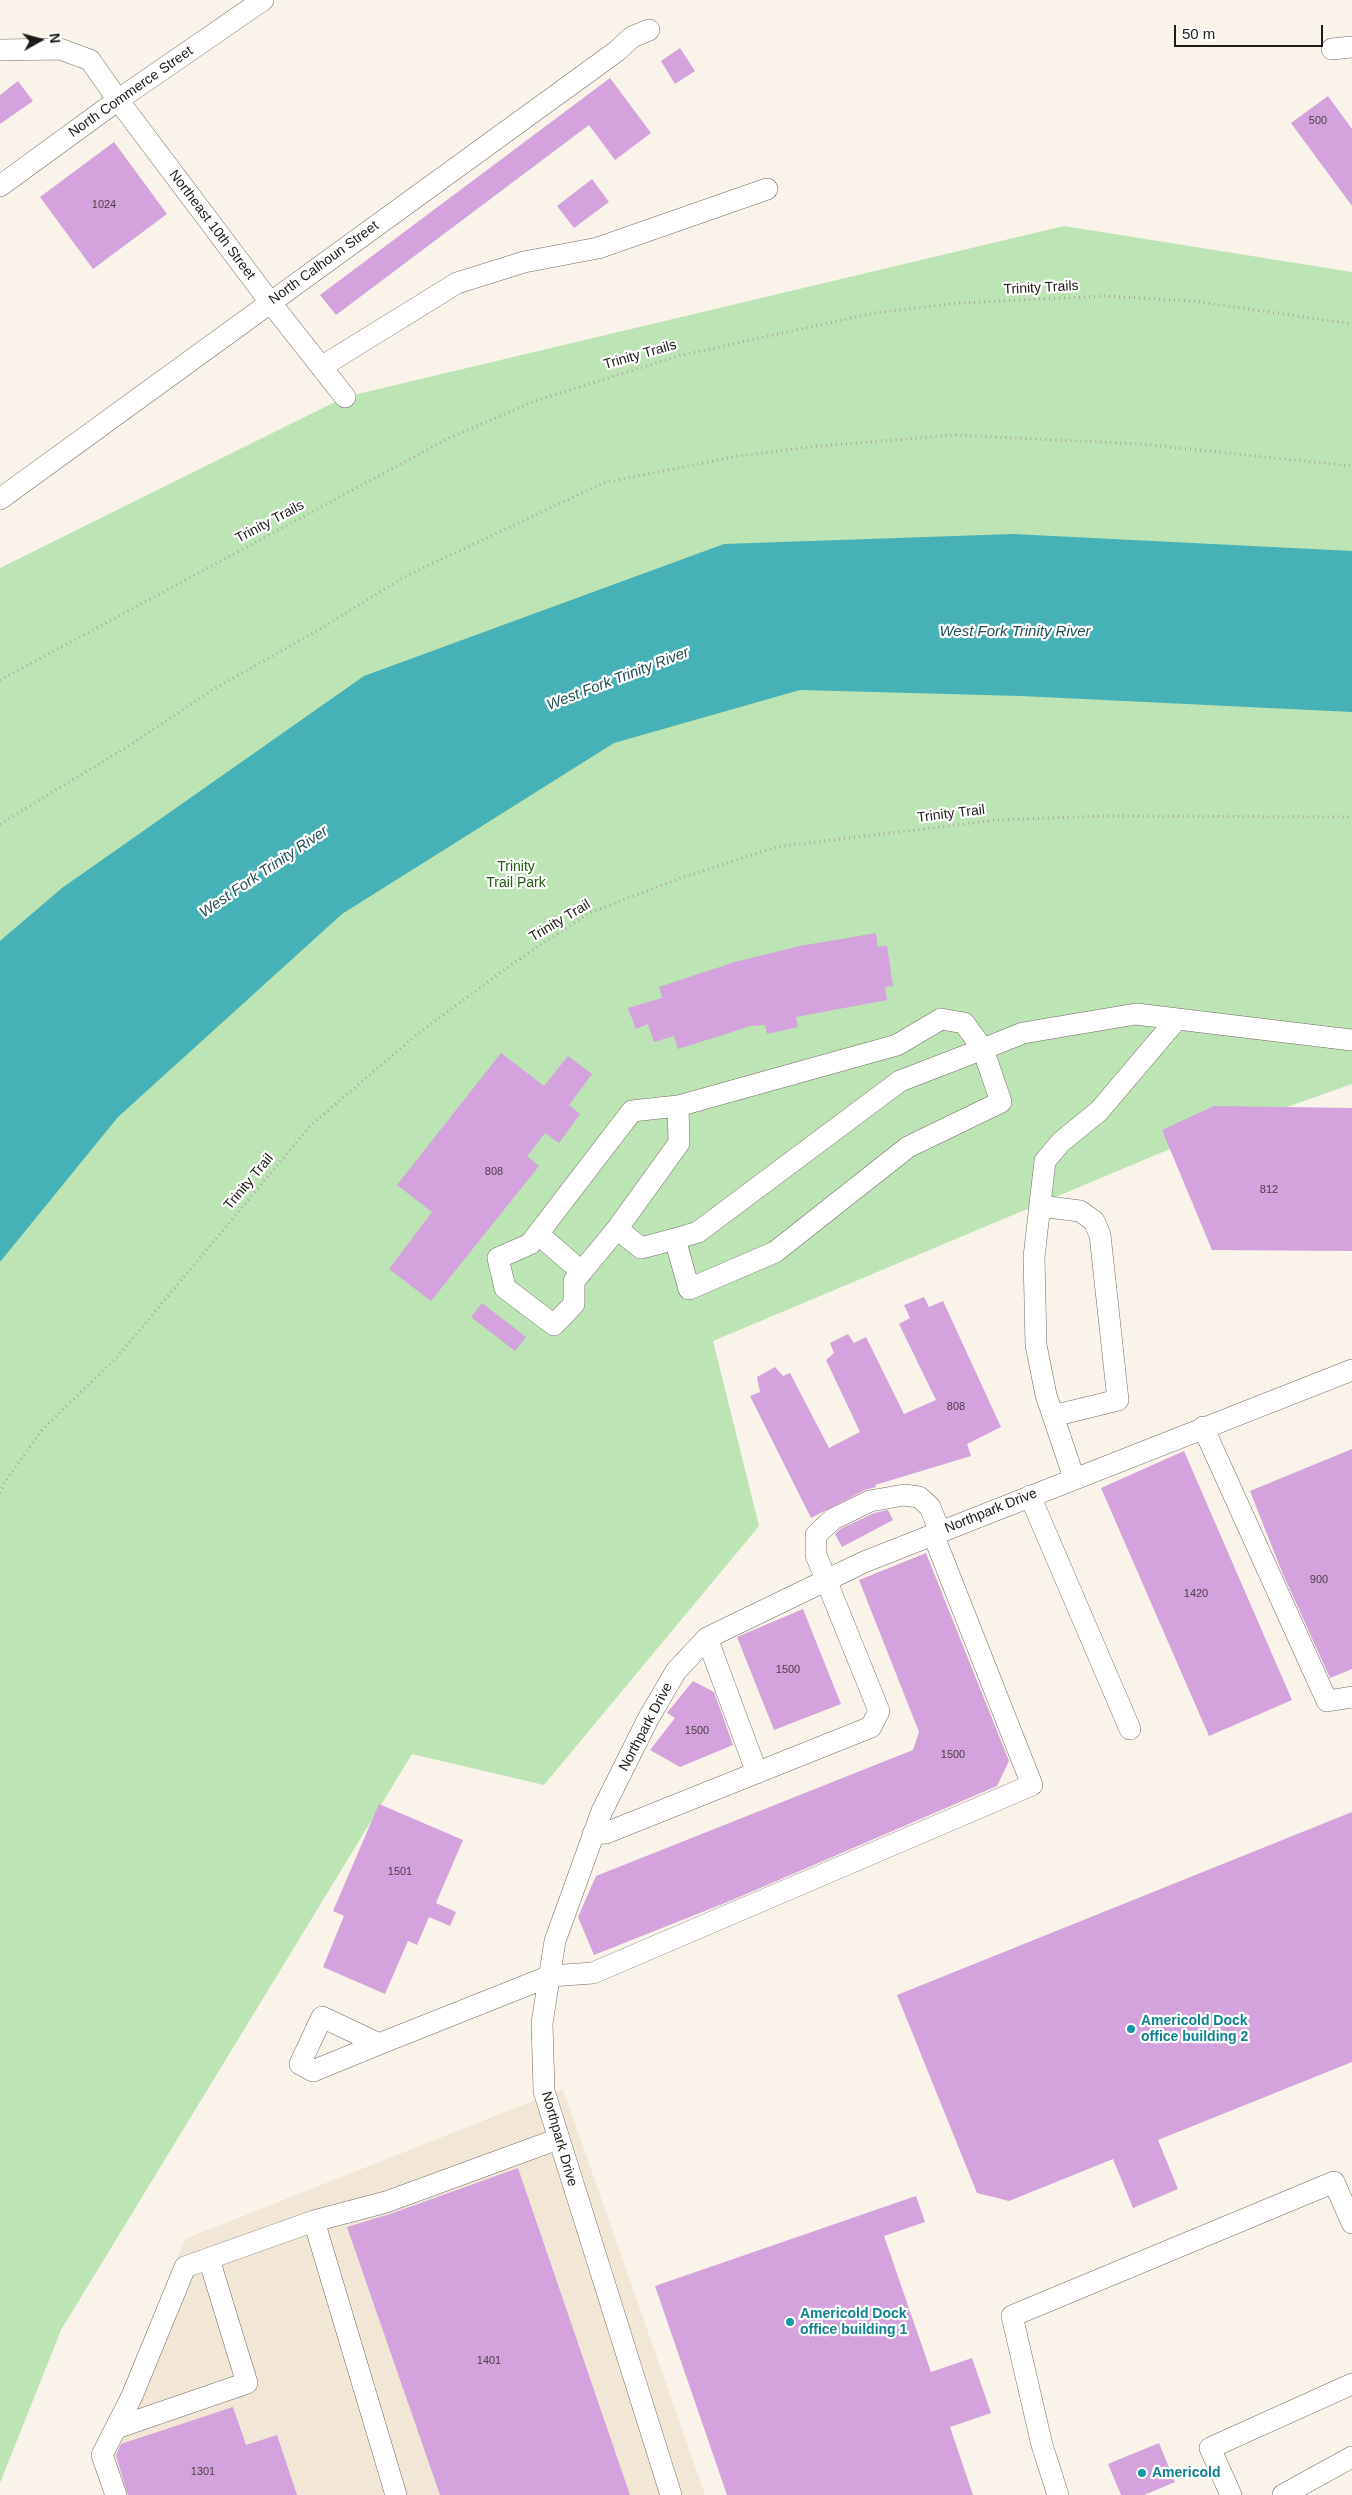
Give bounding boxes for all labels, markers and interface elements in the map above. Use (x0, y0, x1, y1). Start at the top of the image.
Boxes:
north arrow (15, 15, 65, 65)
scale bar (1177, 15, 1326, 47)
text: 50 m (1182, 25, 1215, 42)
text: N (46, 32, 63, 44)
street label: North Commerce Street (66, 43, 196, 141)
house number: 500 (1309, 114, 1327, 128)
street label: Northeast 10th Street (165, 167, 259, 283)
house number: 1024 (92, 198, 116, 212)
street label: North Calhoun Street (266, 218, 382, 308)
street label: Trinity Trails (1003, 278, 1079, 298)
street label: Trinity Trails (602, 337, 678, 373)
street label: Trinity Trails (233, 497, 307, 547)
water label: West Fork Trinity River (939, 623, 1091, 641)
water label: West Fork Trinity River (544, 644, 692, 714)
street label: Trinity Trail (916, 802, 986, 826)
water label: West Fork Trinity River (196, 822, 332, 922)
park label: Trinity Trail Park (486, 859, 546, 892)
street label: Trinity Trail (526, 896, 594, 946)
street label: Trinity Trail (221, 1150, 277, 1214)
house number: 808 (485, 1165, 503, 1179)
house number: 812 (1260, 1183, 1278, 1197)
house number: 808 (947, 1400, 965, 1414)
street label: Northpark Drive (942, 1485, 1040, 1537)
house number: 900 (1310, 1573, 1328, 1587)
house number: 1420 (1184, 1587, 1208, 1601)
house number: 1500 (776, 1663, 800, 1677)
street label: Northpark Drive (616, 1680, 676, 1774)
house number: 1500 (685, 1724, 709, 1738)
house number: 1500 (941, 1748, 965, 1762)
house number: 1501 (388, 1865, 412, 1879)
place label: Americold Dock office building 2 (1141, 2013, 1248, 2045)
marker: Americold Dock office building 2 (1125, 2023, 1137, 2035)
street label: Northpark Drive (537, 2090, 581, 2188)
place label: Americold Dock office building 1 (800, 2306, 907, 2338)
marker: Americold Dock office building 1 (784, 2316, 796, 2328)
house number: 1401 (477, 2354, 501, 2368)
house number: 1301 (191, 2465, 215, 2479)
place label: Americold (1152, 2465, 1220, 2481)
marker: Americold (1136, 2467, 1148, 2479)

